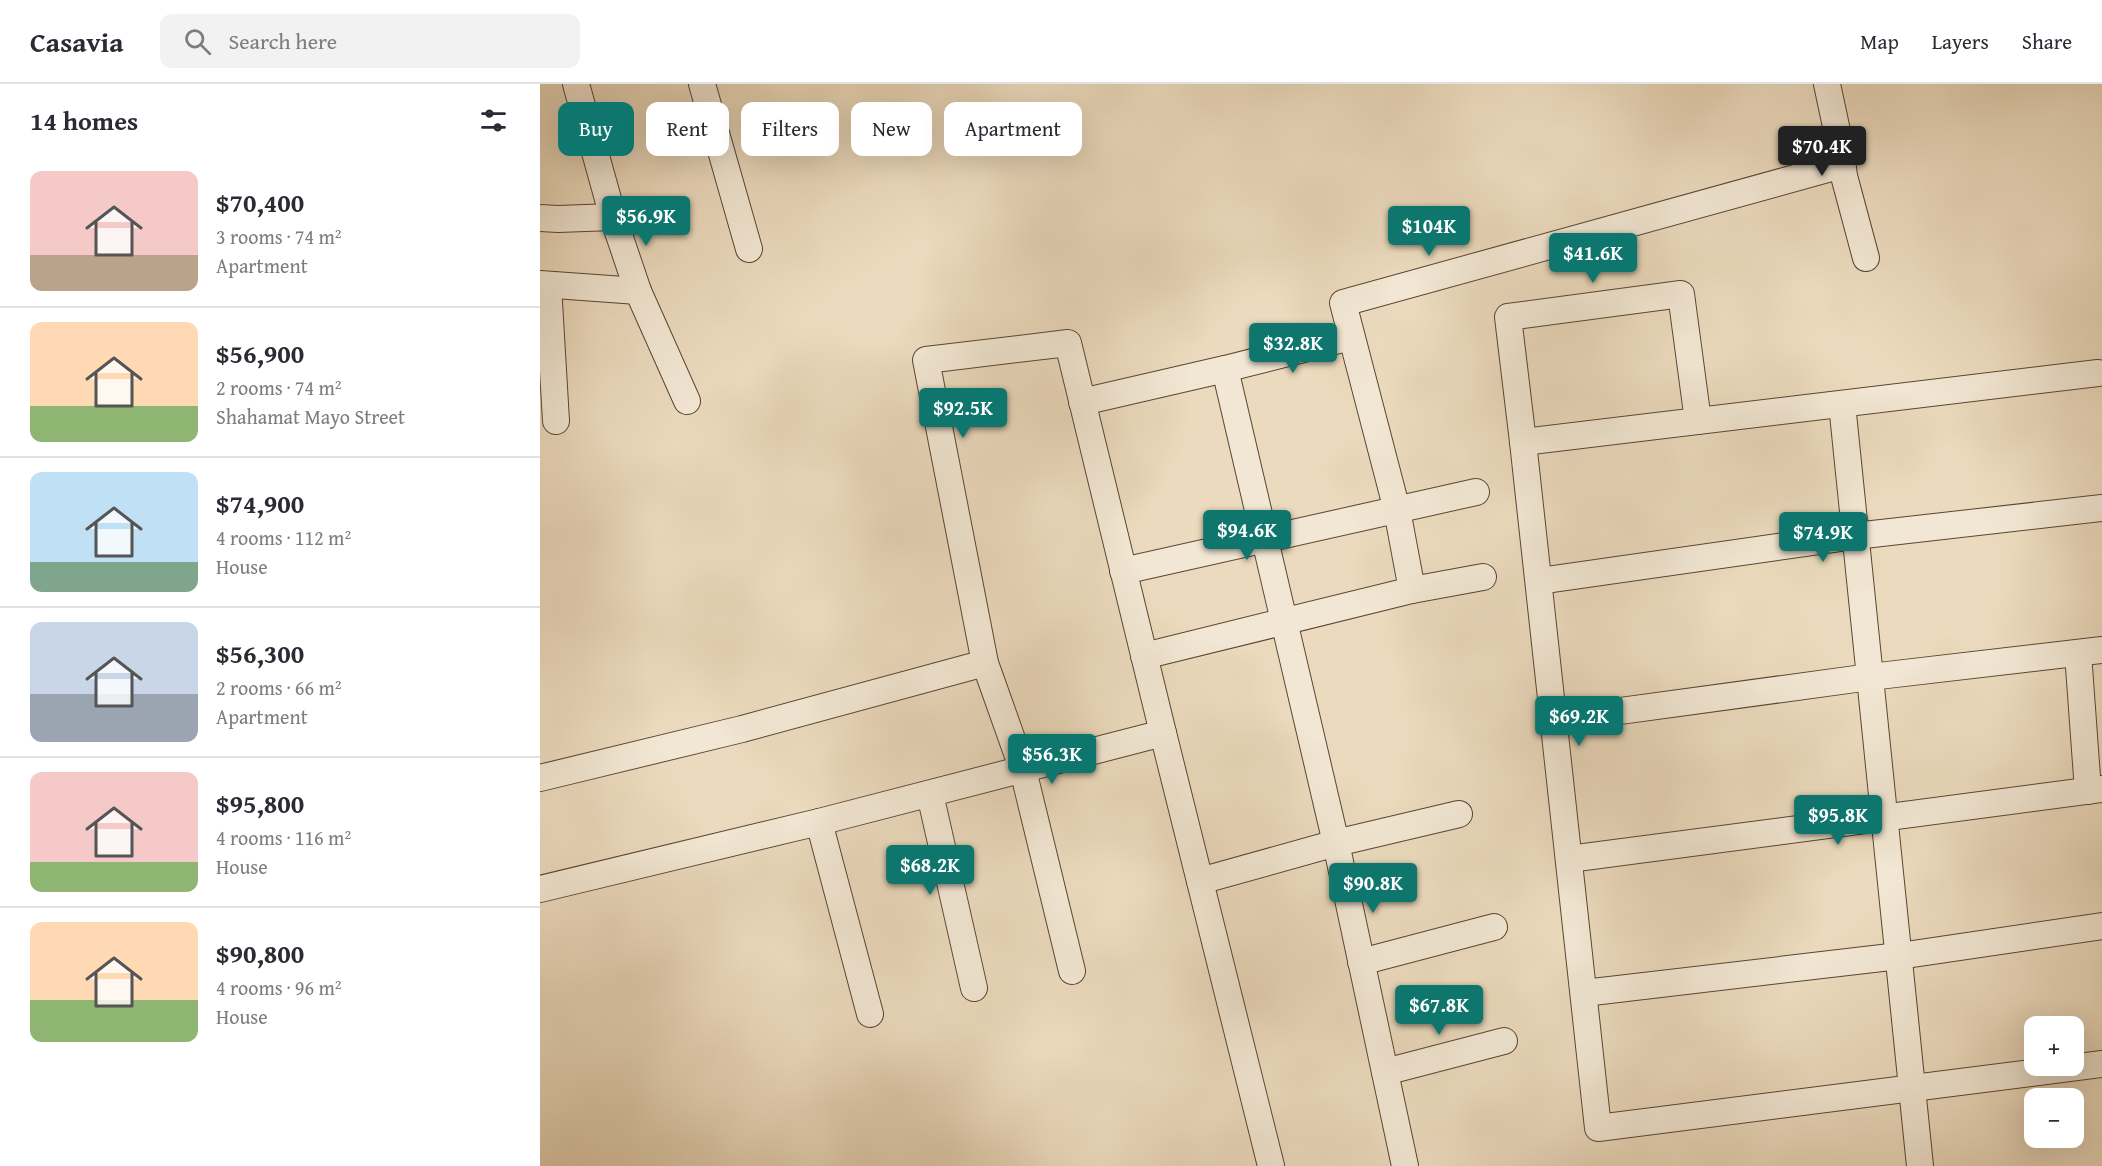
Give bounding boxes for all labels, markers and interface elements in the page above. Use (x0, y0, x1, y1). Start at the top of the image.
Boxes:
search box (160, 14, 580, 68)
text: Casavia (30, 21, 124, 62)
icon: search (181, 25, 214, 58)
text: Search here (229, 25, 337, 57)
text: Map (1860, 26, 1899, 57)
text: Layers (1932, 26, 1989, 57)
text: Share (2022, 26, 2072, 57)
text: 14 homes (30, 101, 138, 140)
chip: Buy (558, 102, 634, 156)
chip: Rent (646, 102, 729, 156)
chip: Filters (741, 102, 839, 156)
chip: New (851, 102, 932, 156)
chip: Apartment (944, 102, 1082, 156)
icon: filters (477, 104, 510, 137)
pin: $70.4K (1773, 126, 1871, 177)
text: $70.4K (1792, 131, 1852, 160)
text: $70,400 (216, 183, 304, 222)
icon: home (78, 195, 150, 267)
pin: $56.9K (597, 196, 695, 247)
text: $56.9K (616, 201, 676, 230)
pin: $104K (1387, 206, 1471, 257)
text: $104K (1402, 211, 1456, 240)
text: 3 rooms · 74 m² (216, 222, 342, 251)
pin: $41.6K (1544, 233, 1642, 284)
text: $41.6K (1563, 238, 1623, 267)
text: Apartment (216, 251, 308, 280)
pin: $32.8K (1244, 323, 1342, 374)
text: $32.8K (1263, 328, 1323, 357)
text: $56,900 (216, 334, 304, 373)
icon: home (78, 346, 150, 418)
text: 2 rooms · 74 m² (216, 373, 342, 402)
pin: $92.5K (914, 388, 1012, 439)
text: $92.5K (933, 393, 993, 422)
text: Shahamat Mayo Street (216, 402, 405, 431)
text: $74,900 (216, 484, 304, 523)
icon: home (78, 496, 150, 568)
pin: $94.6K (1198, 510, 1296, 561)
pin: $74.9K (1774, 512, 1872, 563)
text: $94.6K (1217, 515, 1277, 544)
text: $74.9K (1793, 517, 1853, 546)
text: 4 rooms · 112 m² (216, 523, 351, 552)
text: House (216, 552, 268, 581)
text: $56,300 (216, 634, 304, 673)
icon: home (78, 646, 150, 718)
text: 2 rooms · 66 m² (216, 673, 342, 702)
pin: $69.2K (1530, 696, 1628, 747)
text: $69.2K (1549, 701, 1609, 730)
text: Apartment (216, 702, 308, 731)
pin: $56.3K (1003, 734, 1101, 785)
text: $56.3K (1022, 739, 1082, 768)
text: $95,800 (216, 784, 304, 823)
pin: $95.8K (1789, 795, 1887, 846)
icon: home (78, 796, 150, 868)
text: $95.8K (1808, 800, 1868, 829)
text: 4 rooms · 116 m² (216, 823, 351, 852)
pin: $68.2K (881, 845, 979, 896)
text: $68.2K (900, 850, 960, 879)
text: House (216, 852, 268, 881)
pin: $90.8K (1324, 863, 1422, 914)
text: $90.8K (1343, 868, 1403, 897)
text: $90,800 (216, 934, 304, 973)
icon: home (78, 946, 150, 1018)
text: 4 rooms · 96 m² (216, 973, 342, 1002)
pin: $67.8K (1390, 985, 1488, 1036)
text: $67.8K (1409, 990, 1469, 1019)
text: House (216, 1002, 268, 1031)
map controls (2024, 1016, 2084, 1148)
button: + (2024, 1016, 2084, 1076)
button: − (2024, 1088, 2084, 1148)

